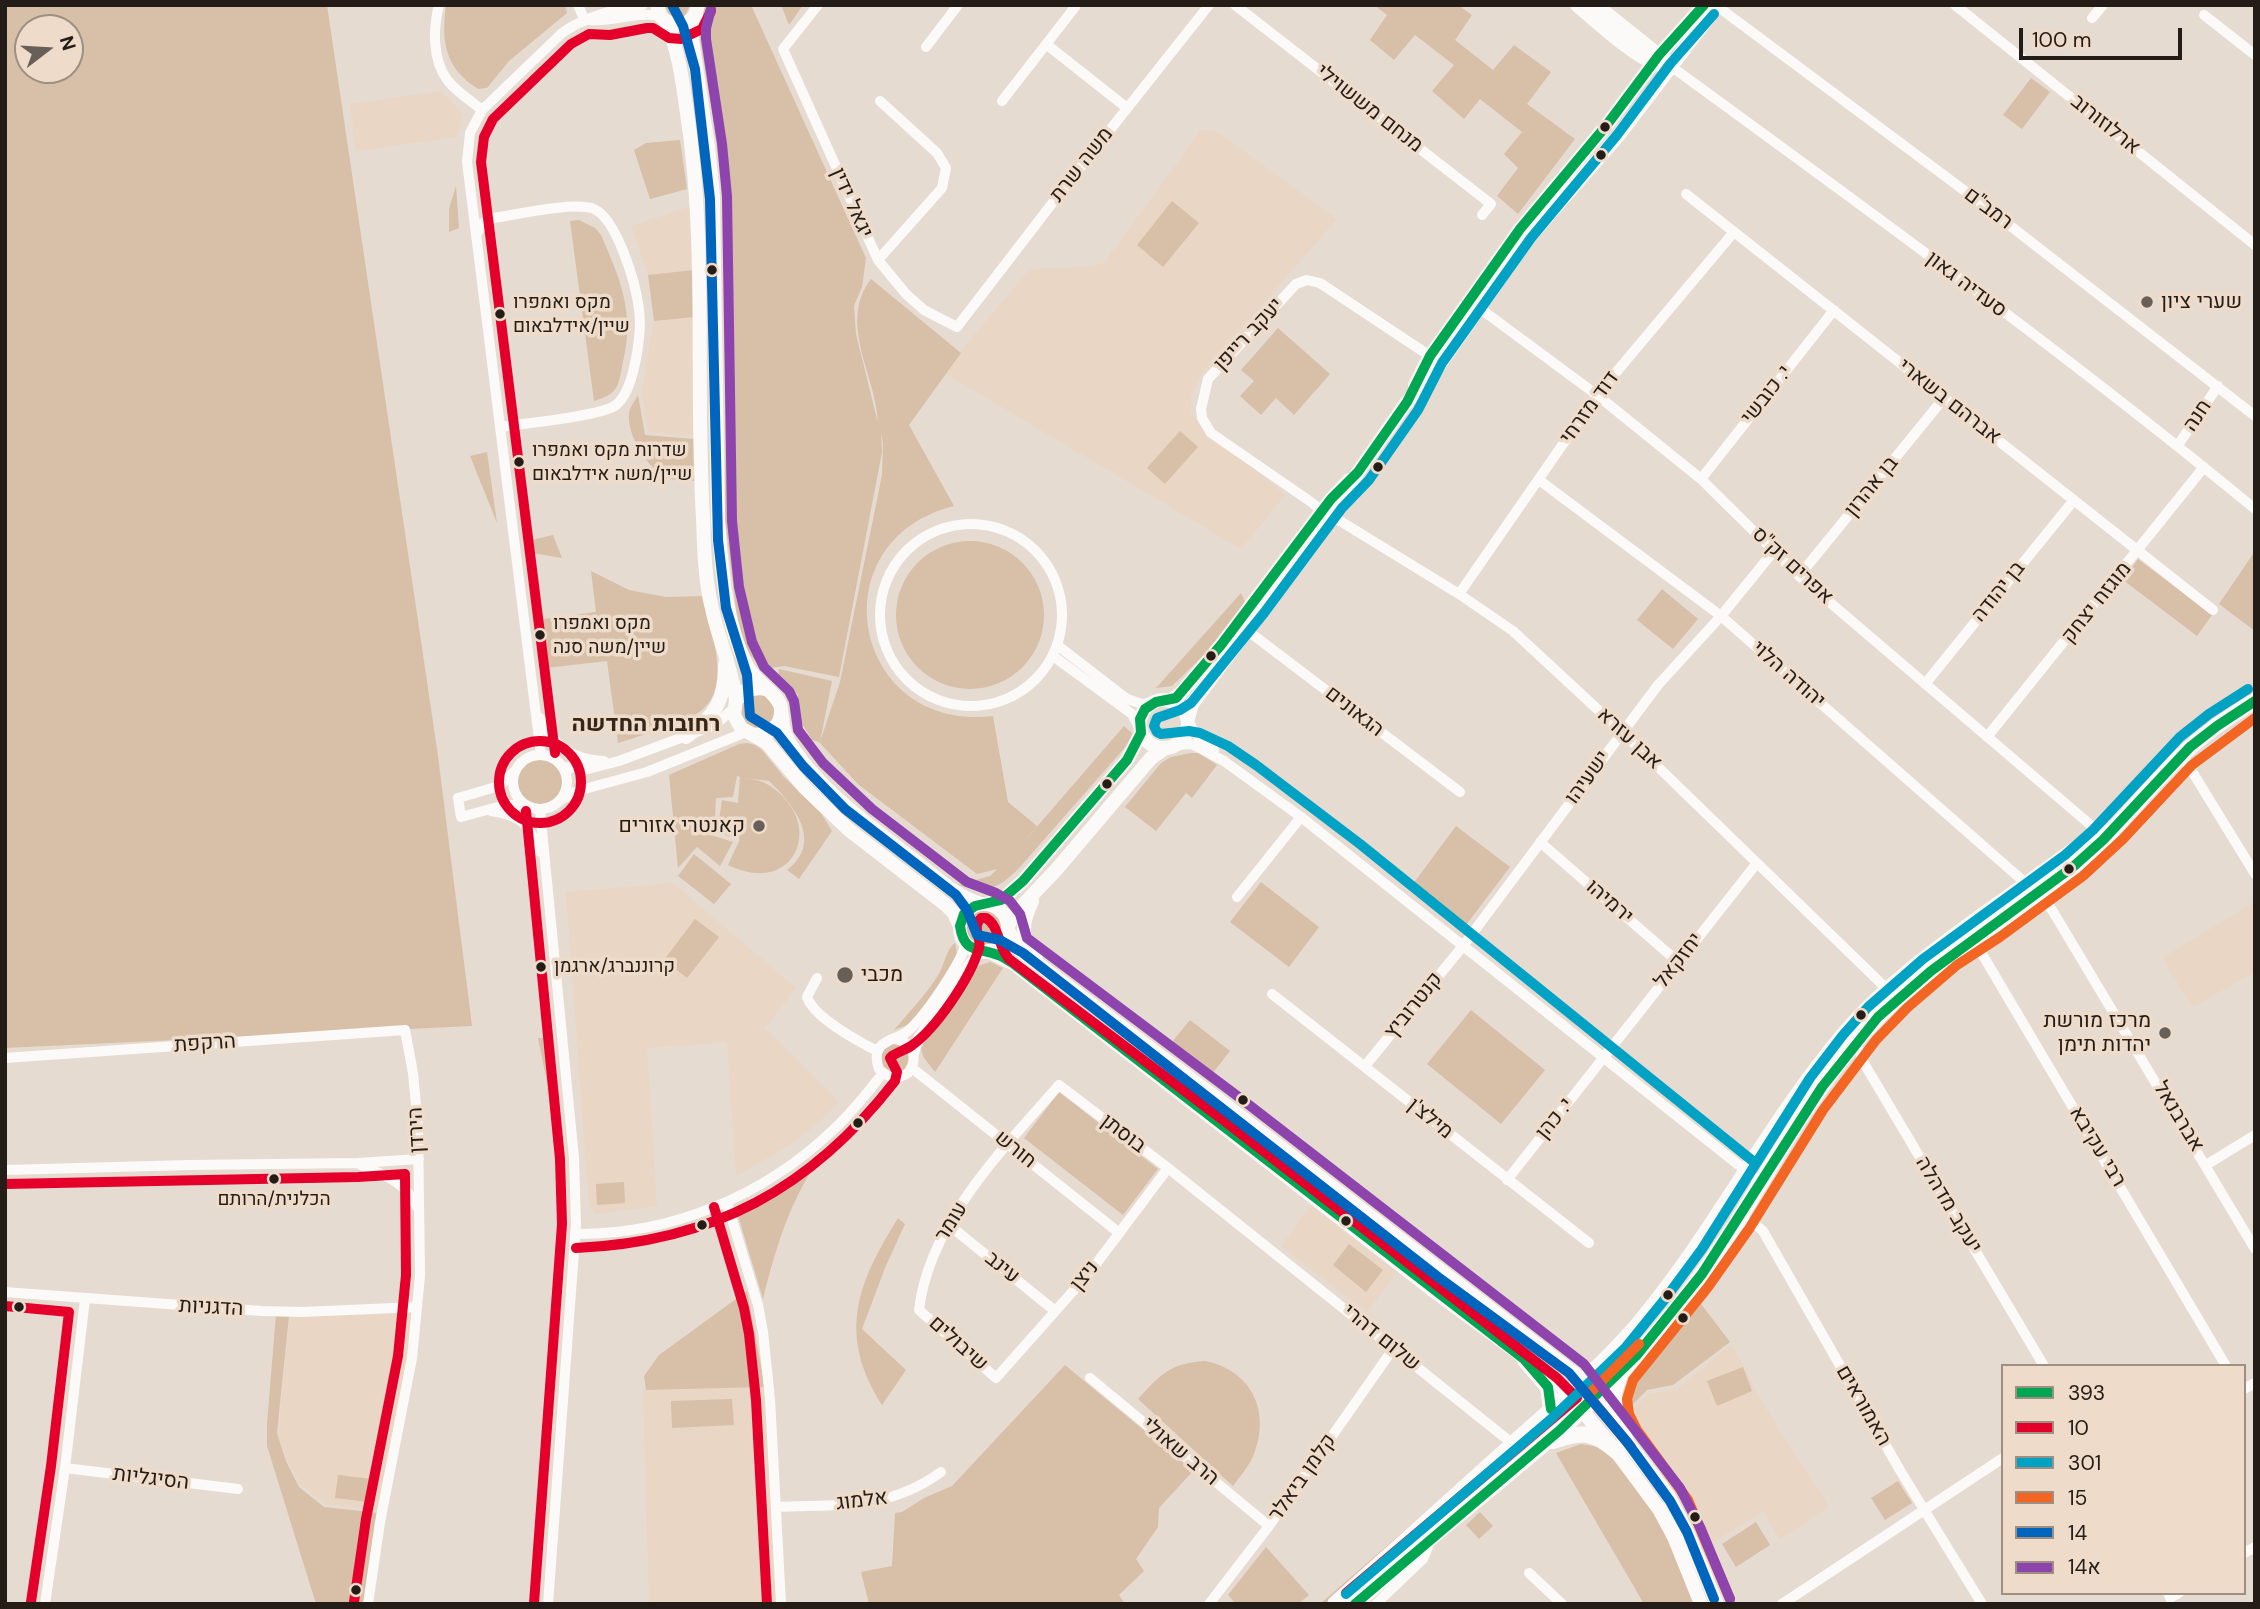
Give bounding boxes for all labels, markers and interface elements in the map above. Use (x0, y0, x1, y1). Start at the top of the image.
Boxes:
north arrow (14, 14, 84, 84)
scale bar (2022, 14, 2185, 58)
text: 100 m (2032, 26, 2092, 54)
text: N (54, 33, 82, 54)
street label: מנחם מששוילי (1310, 59, 1428, 159)
street label: ארלוזורוב (2065, 89, 2145, 161)
unlabelled marker (1598, 120, 1612, 134)
street label: משה שרת (1045, 123, 1119, 207)
unlabelled marker (1594, 148, 1608, 162)
street label: יגאל ידין (824, 164, 878, 242)
street label: רמב"ם (1959, 183, 2017, 235)
street label: סעדיה גאון (1921, 246, 2011, 324)
unlabelled marker (705, 263, 719, 277)
place label: שערי ציון (2161, 289, 2242, 315)
place label: מקס ואמפרו שיין/אידלבאום (513, 292, 630, 336)
street label: יעקב רייפן (1209, 293, 1289, 377)
marker: שערי ציון (2139, 294, 2155, 310)
marker: מקס ואמפרו שיין/אידלבאום (493, 307, 507, 321)
street label: אברהם בשארי (1892, 354, 2006, 450)
street label: י. כובשי (1736, 361, 1798, 429)
street label: דוד מזרחי (1555, 367, 1625, 449)
street label: חנה (2178, 395, 2218, 437)
place label: שדרות מקס ואמפרו שיין/משה אידלבאום (532, 440, 692, 484)
street label: בן אהרון (1840, 451, 1904, 523)
marker: שדרות מקס ואמפרו שיין/משה אידלבאום (512, 455, 526, 469)
unlabelled marker (1371, 460, 1385, 474)
street label: אפרים זק"ס (1746, 522, 1838, 610)
street label: בן יהודה (1967, 557, 2031, 627)
street label: מוגזח יצחק (2057, 557, 2137, 649)
place label: מקס ואמפרו שיין/משה סנה (553, 613, 666, 657)
marker: מקס ואמפרו שיין/משה סנה (533, 628, 547, 642)
street label: יהודה הלוי (1746, 636, 1830, 714)
unlabelled marker (1204, 649, 1218, 663)
street label: הגאונים (1320, 681, 1388, 743)
street label: אבן עזרא (1591, 703, 1667, 775)
district label: רחובות החדשה (571, 711, 721, 739)
street label: ישעיהו (1560, 746, 1616, 810)
unlabelled marker (1100, 777, 1114, 791)
place label: קאנטרי אזורים (619, 813, 745, 839)
marker: קאנטרי אזורים (751, 818, 767, 834)
unlabelled marker (2062, 862, 2076, 876)
street label: ירמיהו (1580, 875, 1638, 929)
street label: יחזקאל (1649, 928, 1709, 994)
place label: קרוננברג/ארגמן (554, 956, 675, 978)
marker: קרוננברג/ארגמן (534, 960, 548, 974)
place label: מכבי (861, 962, 903, 988)
marker: מכבי (835, 965, 855, 985)
street label: קנטרוביץ (1379, 967, 1449, 1045)
unlabelled marker (1854, 1008, 1868, 1022)
place label: מרכז מורשת יהדות תימן (2043, 1008, 2151, 1058)
marker: מרכז מורשת יהדות תימן (2157, 1025, 2173, 1041)
street label: הרקפת (173, 1029, 237, 1059)
street label: אברבנאל (2147, 1077, 2209, 1157)
unlabelled marker (1236, 1093, 1250, 1107)
street label: מילצ'ן (1402, 1093, 1458, 1145)
street label: י. כהן (1531, 1093, 1579, 1145)
street label: רבי עקיבא (2063, 1102, 2131, 1192)
street label: הירדן (403, 1106, 431, 1154)
street label: בוסתן (1096, 1109, 1150, 1159)
unlabelled marker (851, 1116, 865, 1130)
street label: חורש (989, 1126, 1041, 1174)
street label: יעקב מדהלה (1909, 1152, 1987, 1258)
marker: הכלנית/הרותם (267, 1172, 281, 1186)
place label: הכלנית/הרותם (217, 1189, 331, 1211)
street label: עומר (930, 1198, 974, 1246)
unlabelled marker (1339, 1214, 1353, 1228)
unlabelled marker (695, 1218, 709, 1232)
street label: עינב (980, 1247, 1024, 1289)
street label: ניצן (1065, 1256, 1105, 1296)
unlabelled marker (1661, 1288, 1675, 1302)
street label: הדגניות (178, 1294, 244, 1322)
street label: שלום דהרי (1337, 1299, 1425, 1377)
unlabelled marker (12, 1300, 26, 1314)
street label: שיבולים (923, 1311, 993, 1377)
unlabelled marker (1676, 1311, 1690, 1325)
street label: האמוראים (1830, 1361, 1896, 1451)
legend (2001, 1364, 2246, 1595)
text: 393 (2068, 1379, 2105, 1407)
street label: הרב שאולי (1136, 1413, 1224, 1491)
text: 10 (2068, 1414, 2089, 1442)
street label: קלמן ביאלר (1264, 1430, 1342, 1526)
text: 301 (2068, 1449, 2101, 1477)
street label: הסיגליות (111, 1462, 191, 1496)
text: 15 (2068, 1484, 2087, 1512)
street label: אלמוג (835, 1485, 889, 1517)
unlabelled marker (1688, 1510, 1702, 1524)
text: 14 (2068, 1519, 2087, 1547)
text: 14א (2068, 1553, 2101, 1581)
unlabelled marker (349, 1583, 363, 1597)

